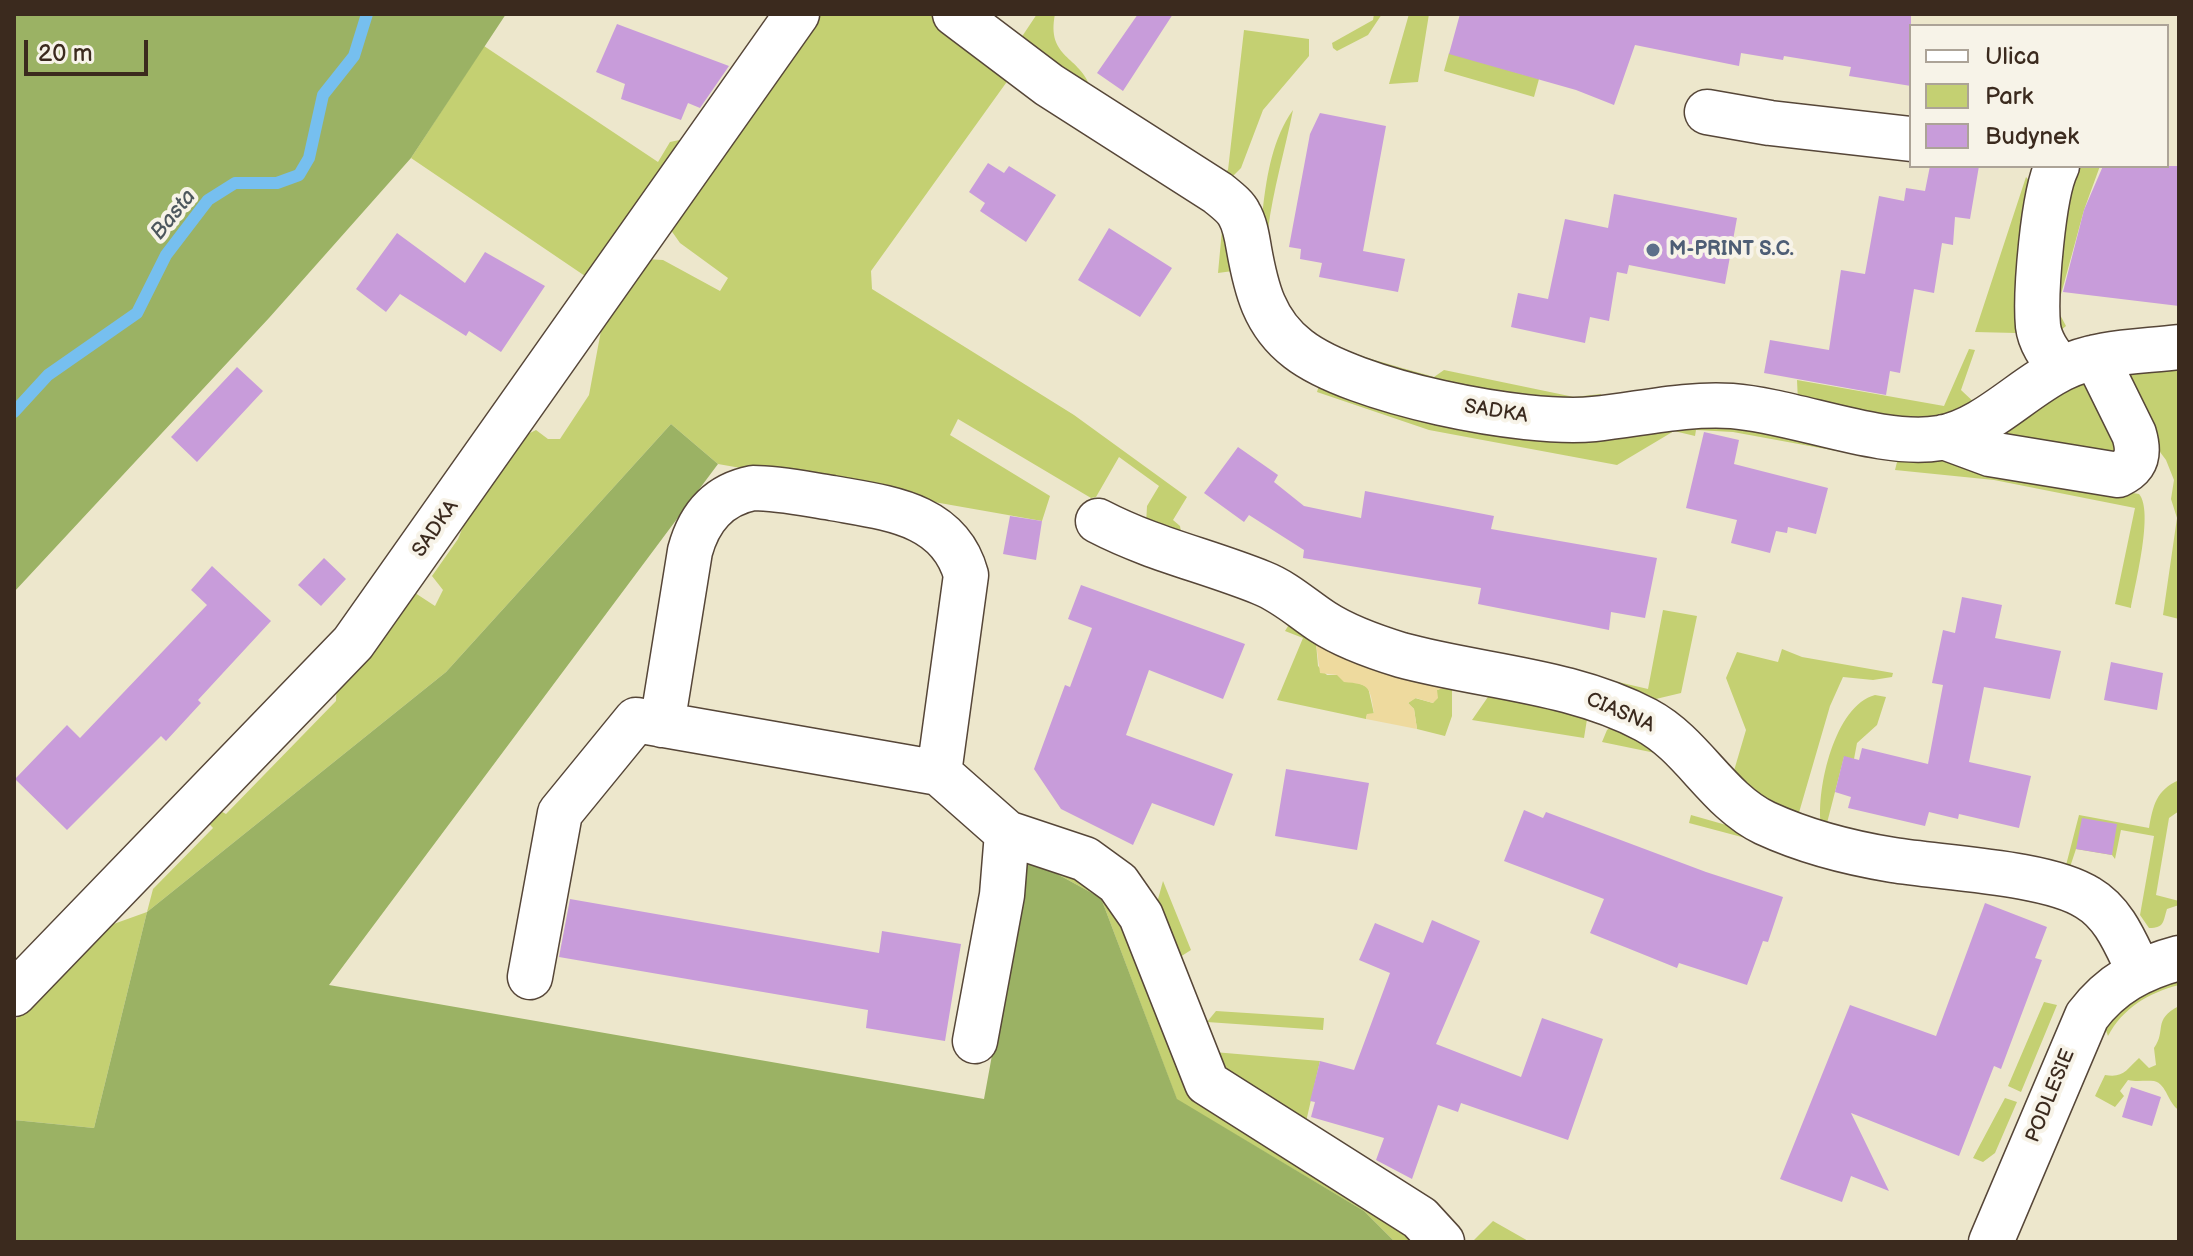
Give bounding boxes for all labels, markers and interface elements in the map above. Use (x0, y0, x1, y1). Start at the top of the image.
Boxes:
scale bar (28, 24, 152, 74)
legend (1909, 24, 2169, 168)
text: 20 m (38, 39, 93, 68)
text: Ulica (1985, 42, 2040, 71)
text: Park (1985, 82, 2033, 111)
text: Budynek (1985, 122, 2079, 151)
water label: Basta (146, 185, 202, 245)
place label: M-PRINT S.C. (1669, 238, 1794, 262)
marker: M-PRINT S.C. (1644, 241, 1662, 259)
street label: SADKA (1463, 395, 1529, 429)
street label: SADKA (408, 496, 464, 562)
street label: CIASNA (1582, 688, 1658, 738)
street label: PODLESIE (2021, 1046, 2081, 1146)

